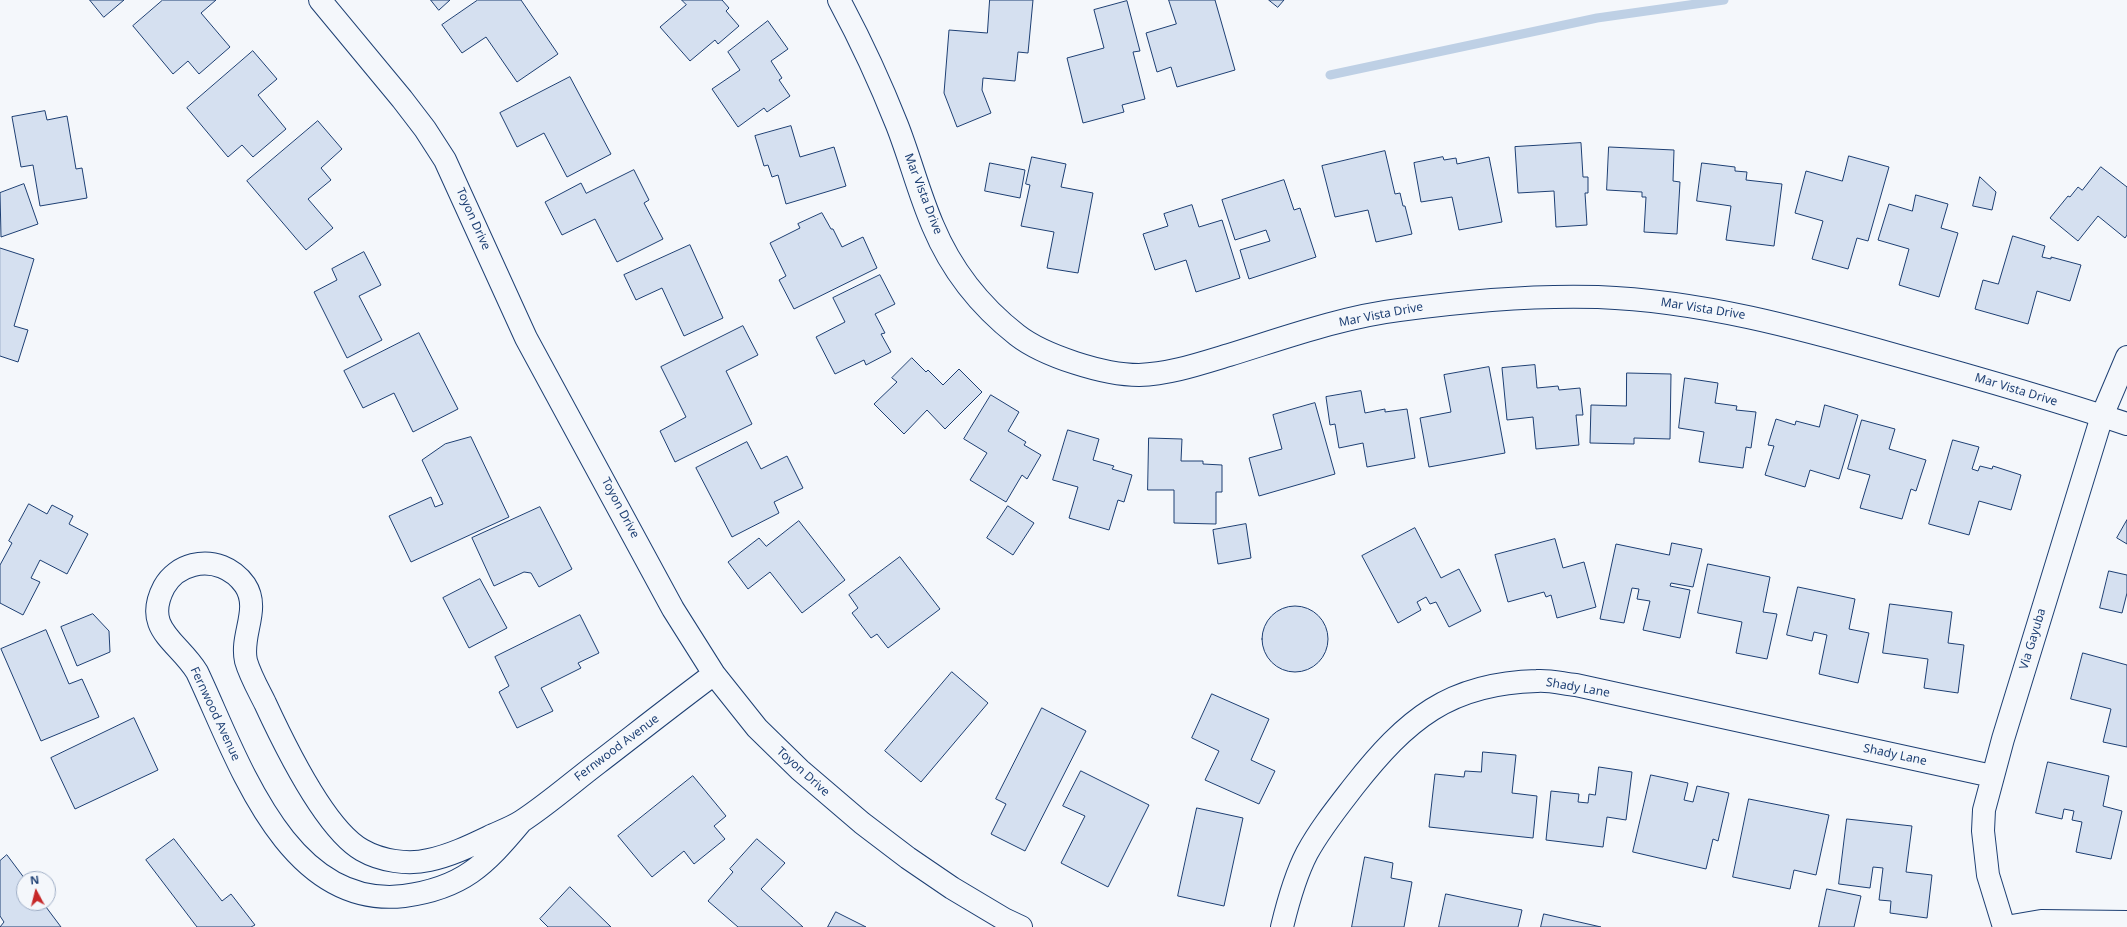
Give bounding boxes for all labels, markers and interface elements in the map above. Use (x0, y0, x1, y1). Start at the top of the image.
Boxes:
street label: Mar Vista Drive (901, 151, 945, 237)
street label: Toyon Drive (453, 186, 493, 252)
street label: Mar Vista Drive (1660, 295, 1746, 323)
street label: Mar Vista Drive (1338, 300, 1424, 330)
street label: Mar Vista Drive (1973, 371, 2059, 409)
street label: Toyon Drive (598, 475, 642, 541)
street label: Via Gayuba (2017, 607, 2049, 671)
street label: Fernwood Avenue (187, 665, 243, 763)
street label: Shady Lane (1545, 675, 1611, 701)
street label: Fernwood Avenue (572, 712, 662, 784)
street label: Shady Lane (1862, 741, 1928, 769)
street label: Toyon Drive (773, 744, 833, 800)
north arrow (16, 871, 56, 911)
text: N (29, 872, 40, 888)

